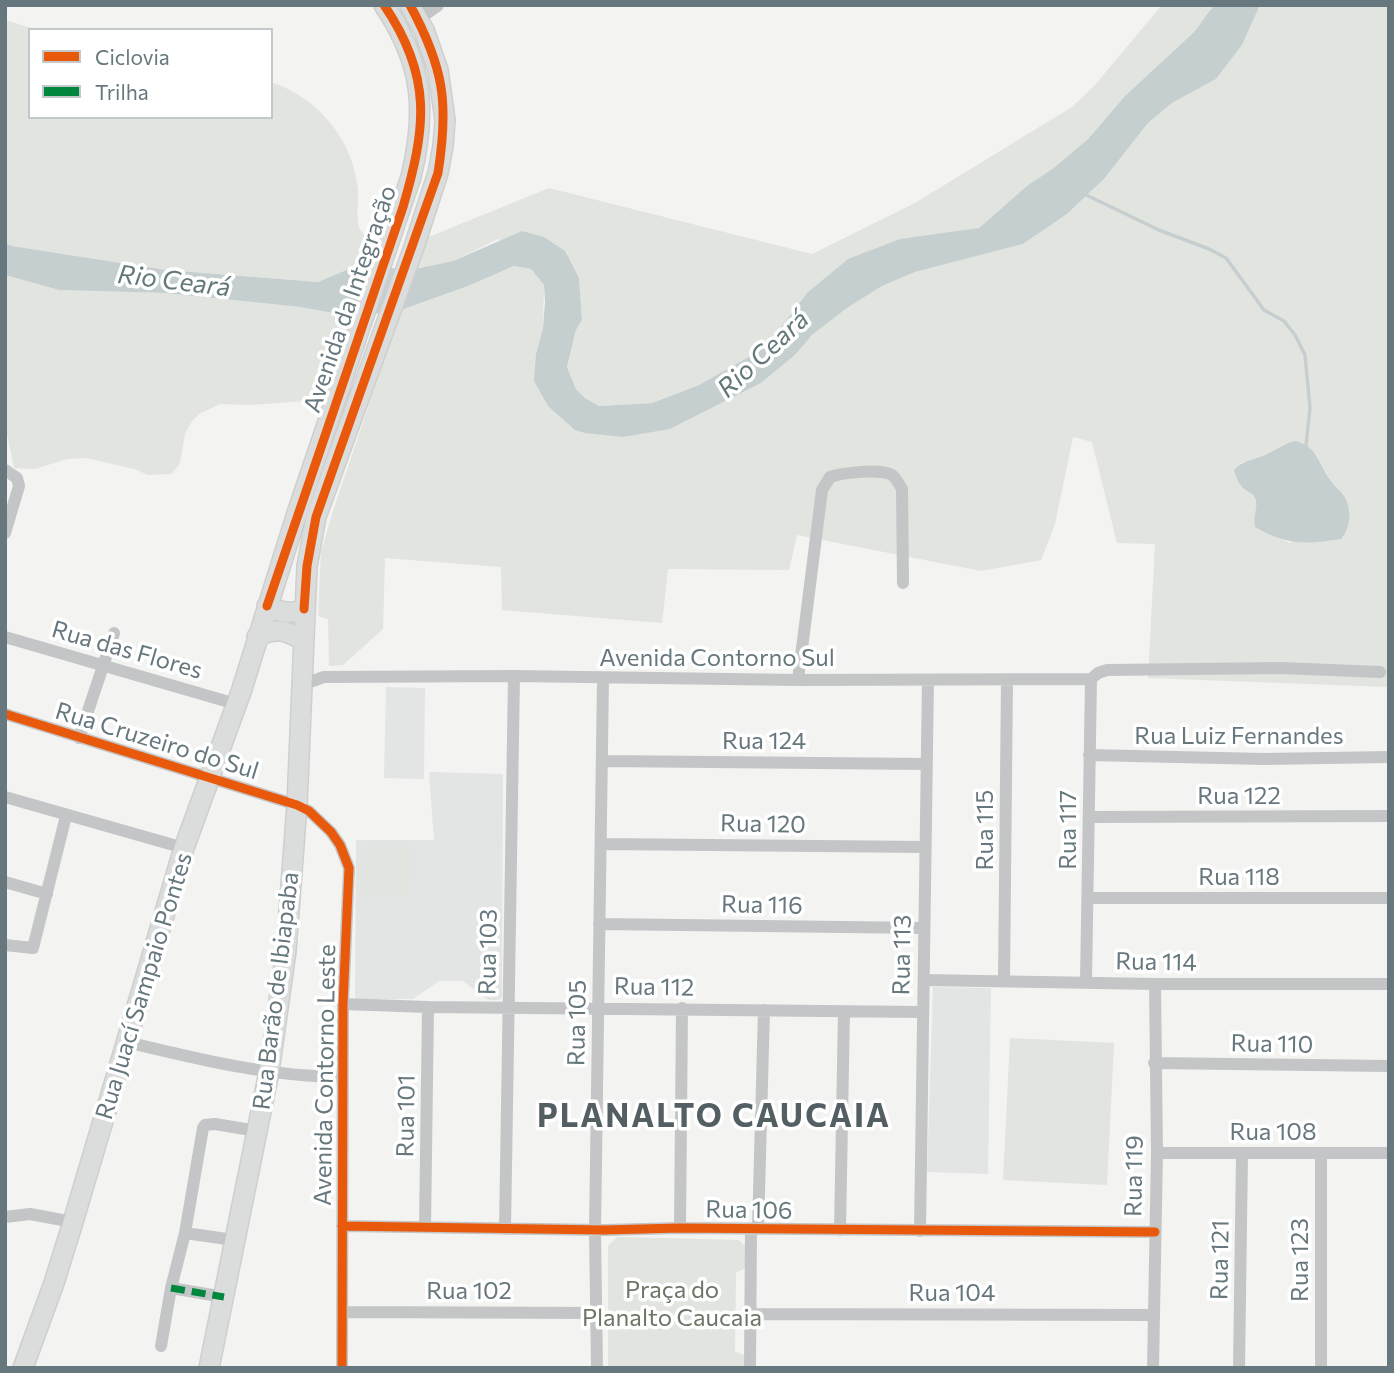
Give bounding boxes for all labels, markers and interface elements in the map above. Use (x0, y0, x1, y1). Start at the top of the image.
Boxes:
legend (28, 28, 273, 119)
text: Ciclovia (95, 44, 170, 69)
text: Trilha (95, 79, 149, 104)
street label: Avenida da Integração (298, 182, 402, 416)
water label: Rio Ceará (116, 259, 232, 303)
water label: Rio Ceará (711, 304, 815, 404)
street label: Rua das Flores (48, 615, 206, 685)
street label: Avenida Contorno Sul (599, 644, 835, 672)
street label: Rua Cruzeiro do Sul (52, 696, 262, 786)
street label: Rua Luiz Fernandes (1134, 722, 1344, 750)
street label: Rua 124 (722, 727, 806, 755)
street label: Rua 122 (1197, 782, 1281, 810)
street label: Rua 115 (971, 790, 999, 870)
street label: Rua 117 (1054, 790, 1082, 870)
street label: Rua 120 (720, 809, 806, 839)
street label: Rua Juací Sampaio Pontes (90, 849, 198, 1123)
street label: Rua 118 (1198, 863, 1280, 891)
street label: Rua Barão de Ibiapaba (247, 870, 305, 1112)
street label: Rua 116 (721, 890, 803, 920)
street label: Rua 103 (473, 909, 503, 995)
street label: Rua 113 (887, 914, 917, 996)
street label: Avenida Contorno Leste (308, 944, 342, 1206)
street label: Rua 114 (1115, 947, 1197, 977)
street label: Rua 112 (614, 972, 694, 1002)
street label: Rua 105 (562, 980, 592, 1066)
street label: Rua 110 (1230, 1029, 1314, 1059)
street label: Rua 101 (391, 1074, 421, 1158)
district label: PLANALTO CAUCAIA (539, 1097, 889, 1135)
street label: Rua 108 (1230, 1118, 1316, 1146)
street label: Rua 119 (1119, 1135, 1149, 1217)
street label: Rua 106 (705, 1195, 793, 1225)
street label: Rua 123 (1286, 1218, 1314, 1302)
street label: Rua 121 (1205, 1220, 1235, 1300)
park label: Praça do Planalto Caucaia (582, 1276, 762, 1332)
street label: Rua 102 (426, 1277, 512, 1305)
street label: Rua 104 (909, 1279, 995, 1307)

